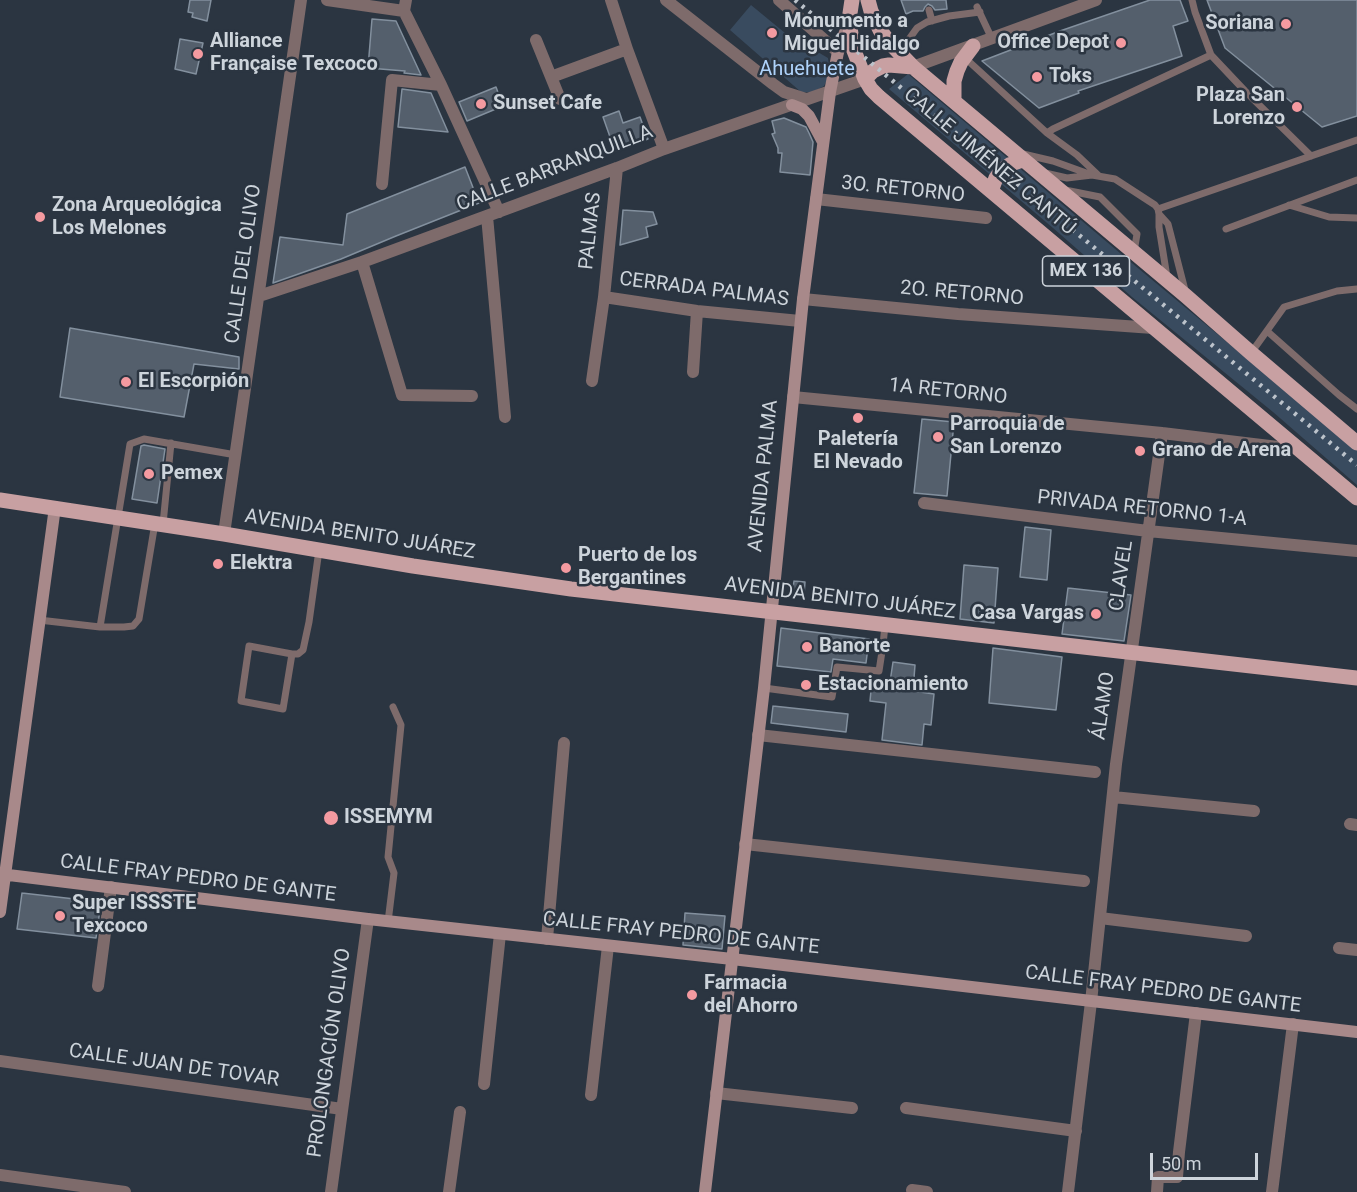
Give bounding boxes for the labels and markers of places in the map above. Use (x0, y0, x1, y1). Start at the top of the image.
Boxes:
place label: Monumento a Miguel Hidalgo (784, 10, 920, 57)
place label: Soriana (1205, 12, 1274, 36)
marker: Soriana (1279, 17, 1293, 31)
marker: Monumento a Miguel Hidalgo (765, 26, 779, 40)
place label: Alliance Française Texcoco (210, 30, 378, 77)
place label: Office Depot (997, 31, 1109, 55)
marker: Office Depot (1114, 36, 1128, 50)
marker: Alliance Française Texcoco (191, 47, 205, 61)
place label: Toks (1049, 65, 1092, 89)
marker: Toks (1030, 70, 1044, 84)
place label: Plaza San Lorenzo (1196, 84, 1285, 131)
place label: Sunset Cafe (493, 92, 602, 116)
marker: Sunset Cafe (474, 97, 488, 111)
marker: Plaza San Lorenzo (1290, 100, 1304, 114)
place label: Zona Arqueológica Los Melones (52, 194, 222, 241)
marker: Zona Arqueológica Los Melones (33, 210, 47, 224)
place label: El Escorpión (138, 370, 249, 394)
marker: El Escorpión (119, 375, 133, 389)
marker: Paletería El Nevado (851, 411, 865, 425)
place label: Parroquia de San Lorenzo (950, 413, 1065, 460)
place label: Paletería El Nevado (813, 428, 903, 475)
marker: Parroquia de San Lorenzo (931, 430, 945, 444)
place label: Grano de Arena (1152, 439, 1291, 463)
marker: Grano de Arena (1133, 444, 1147, 458)
place label: Pemex (161, 462, 223, 486)
marker: Pemex (142, 467, 156, 481)
place label: Puerto de los Bergantines (578, 544, 697, 591)
place label: Elektra (230, 552, 292, 576)
marker: Elektra (211, 557, 225, 571)
marker: Puerto de los Bergantines (559, 561, 573, 575)
place label: Casa Vargas (971, 602, 1084, 626)
marker: Casa Vargas (1089, 607, 1103, 621)
place label: Banorte (819, 635, 890, 659)
marker: Banorte (800, 640, 814, 654)
place label: Estacionamiento (818, 673, 968, 697)
marker: Estacionamiento (799, 678, 813, 692)
place label: ISSEMYM (344, 806, 433, 830)
marker: ISSEMYM (322, 809, 340, 827)
place label: Super ISSSTE Texcoco (72, 892, 196, 939)
marker: Super ISSSTE Texcoco (53, 909, 67, 923)
place label: Farmacia del Ahorro (704, 972, 798, 1019)
marker: Farmacia del Ahorro (685, 988, 699, 1002)

